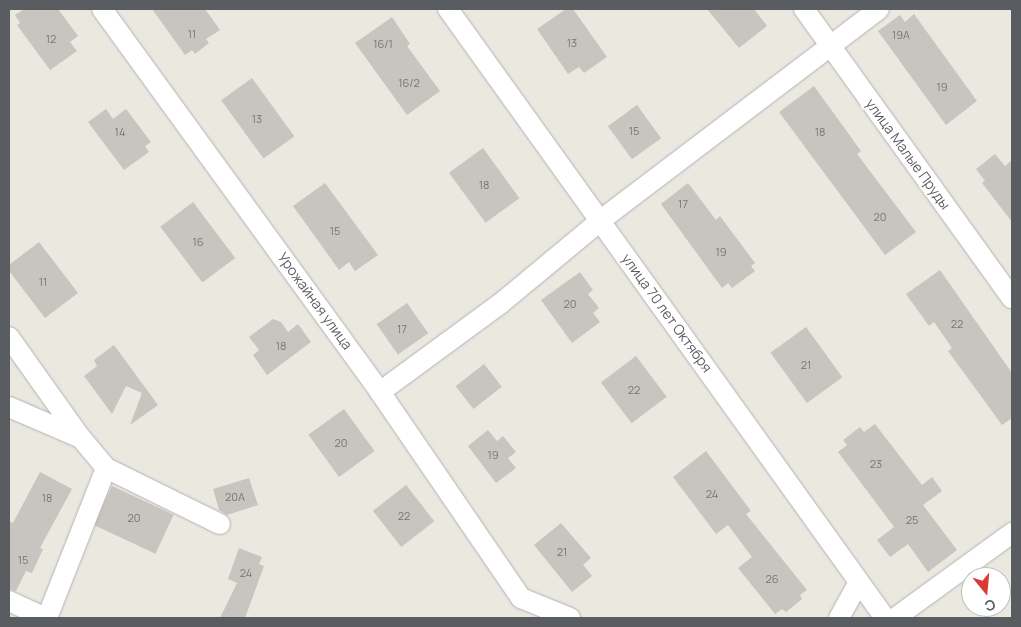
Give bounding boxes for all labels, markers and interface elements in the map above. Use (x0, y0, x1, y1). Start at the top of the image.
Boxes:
house number: 11 (188, 27, 196, 41)
house number: 19А (892, 28, 910, 42)
house number: 12 (46, 32, 56, 46)
house number: 13 (567, 36, 577, 50)
house number: 16/1 (373, 37, 393, 51)
house number: 16/2 (398, 76, 420, 90)
house number: 19 (936, 80, 948, 94)
street label: улица Малые Пруды (862, 95, 954, 213)
house number: 13 (252, 112, 262, 126)
house number: 15 (629, 124, 639, 138)
house number: 14 (115, 125, 125, 139)
house number: 18 (815, 125, 825, 139)
house number: 18 (479, 178, 489, 192)
house number: 17 (678, 197, 688, 211)
house number: 20 (874, 210, 886, 224)
house number: 15 (330, 224, 340, 238)
house number: 16 (192, 235, 204, 249)
house number: 19 (715, 245, 727, 259)
street label: Урожайная улица (274, 249, 356, 353)
street label: улица 70 лет Октября (618, 250, 716, 376)
house number: 11 (39, 275, 47, 289)
house number: 20 (564, 297, 576, 311)
house number: 22 (951, 317, 963, 331)
house number: 17 (397, 322, 407, 336)
house number: 18 (276, 339, 286, 353)
house number: 21 (801, 358, 811, 372)
house number: 22 (628, 383, 640, 397)
house number: 20 (335, 436, 347, 450)
house number: 19 (487, 448, 499, 462)
house number: 23 (870, 457, 882, 471)
house number: 24 (706, 487, 718, 501)
house number: 20А (225, 490, 245, 504)
house number: 18 (42, 491, 52, 505)
house number: 22 (398, 509, 410, 523)
house number: 20 (128, 511, 140, 525)
house number: 25 (906, 513, 918, 527)
house number: 21 (557, 545, 567, 559)
house number: 15 (18, 553, 28, 567)
house number: 24 (240, 566, 252, 580)
north arrow (961, 567, 1011, 617)
house number: 26 (765, 572, 779, 586)
text: С (983, 595, 998, 616)

